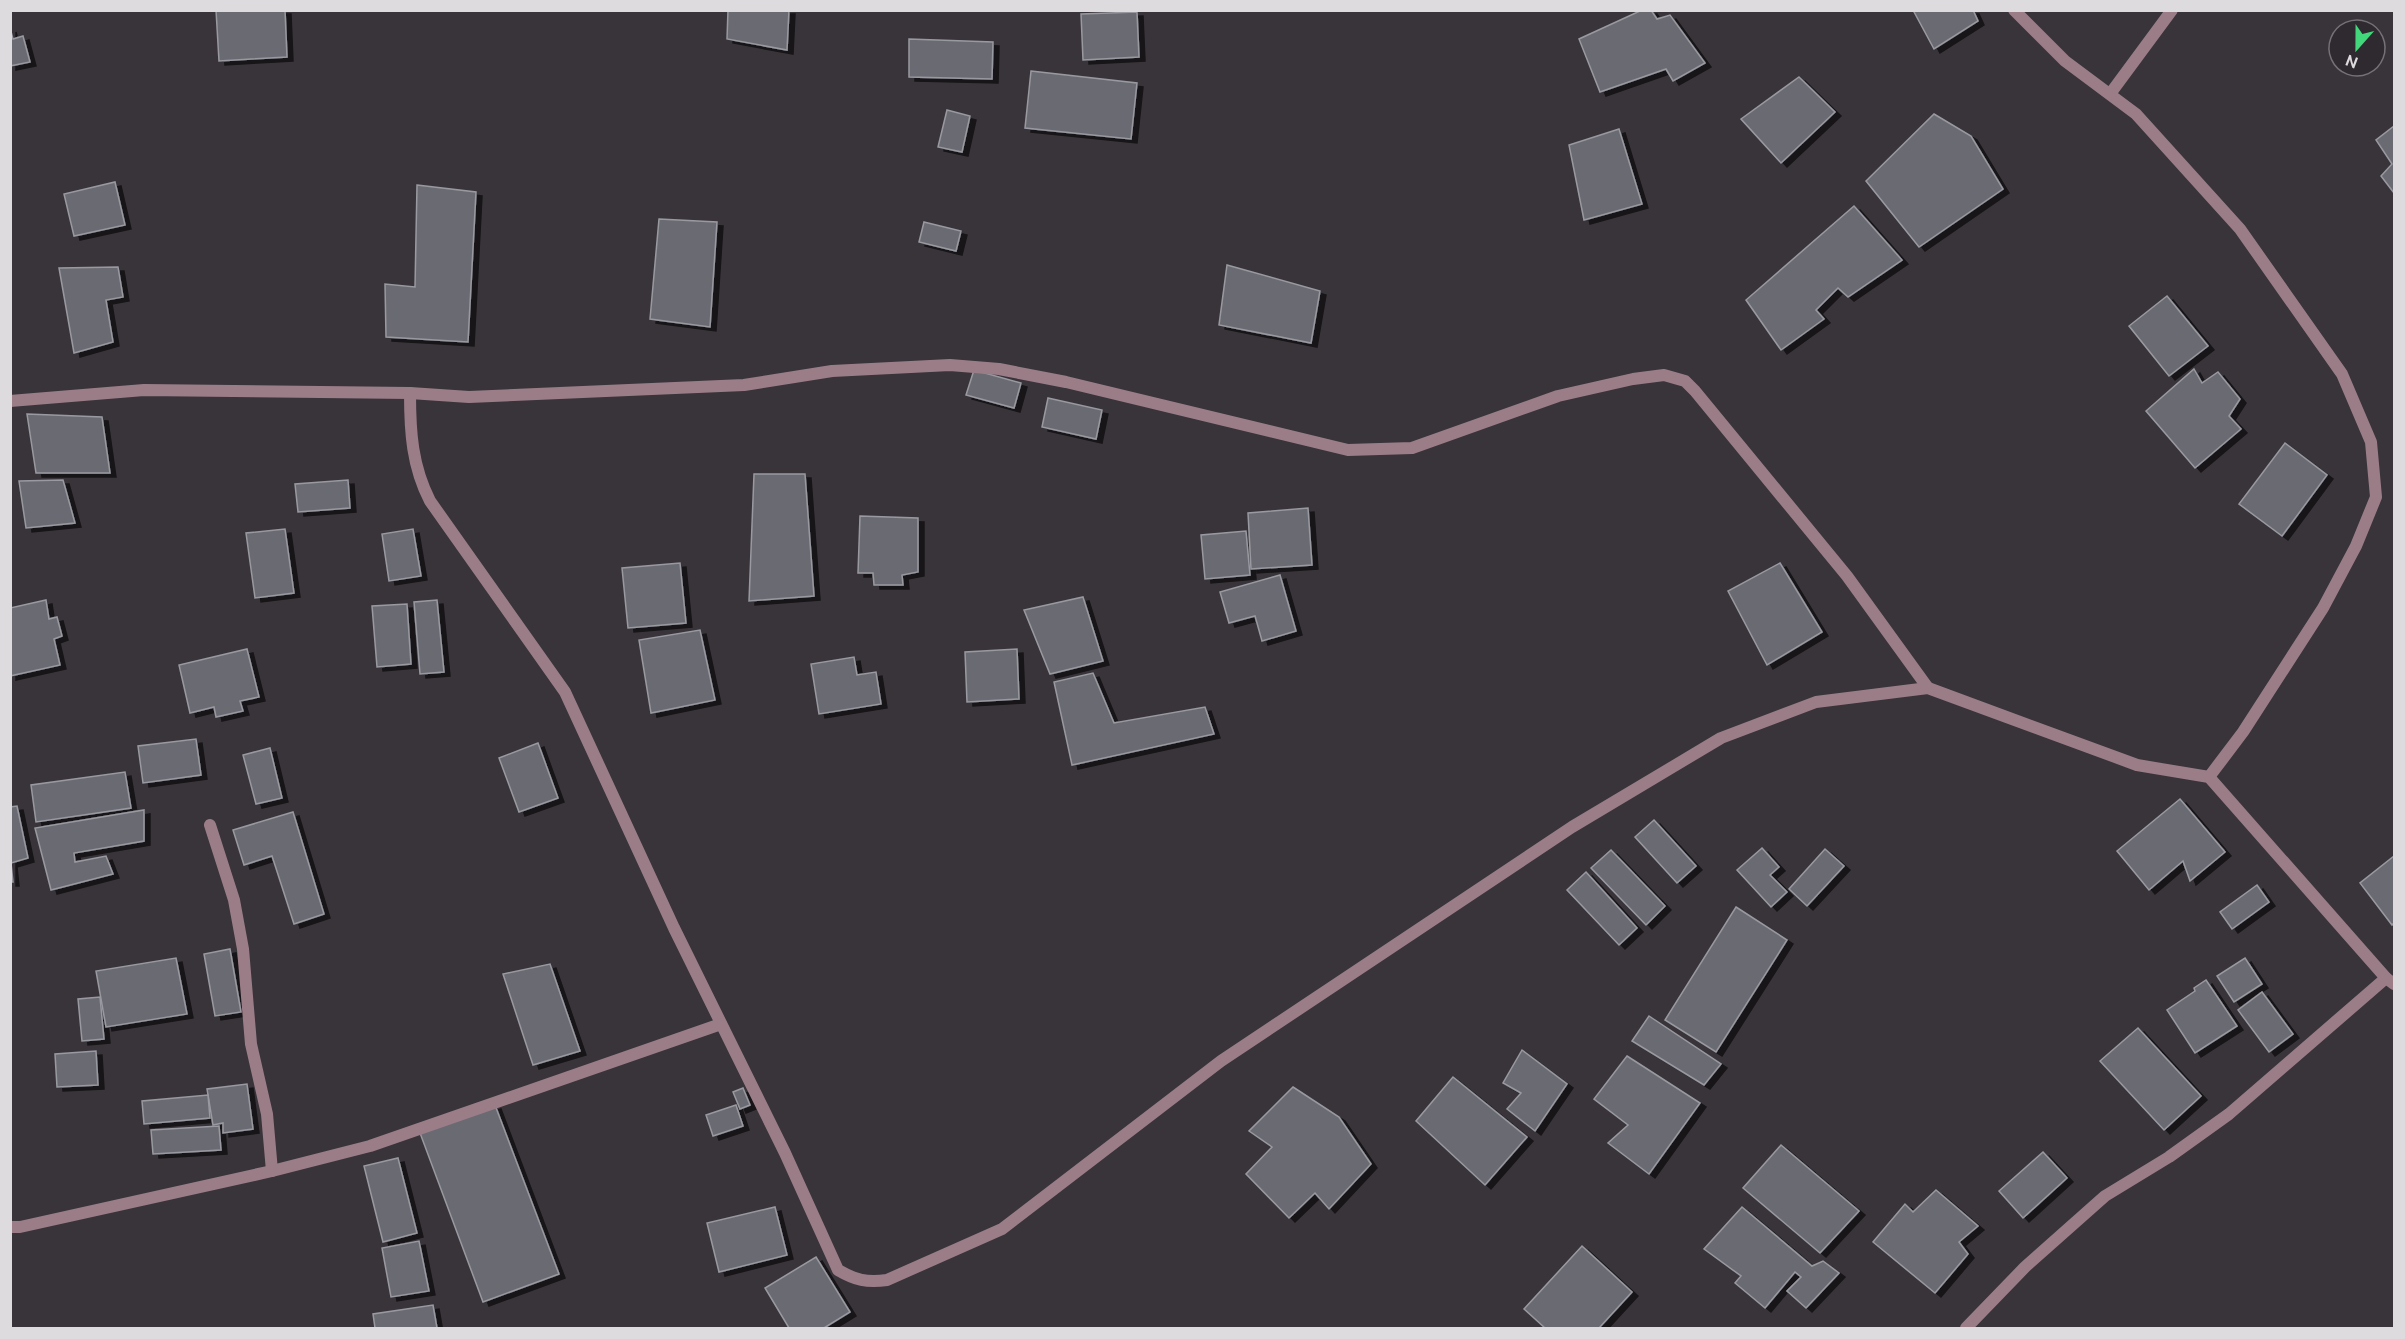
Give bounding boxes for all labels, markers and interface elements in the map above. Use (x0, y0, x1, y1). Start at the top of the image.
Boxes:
north arrow (2327, 18, 2387, 78)
text: N (2343, 51, 2360, 73)

